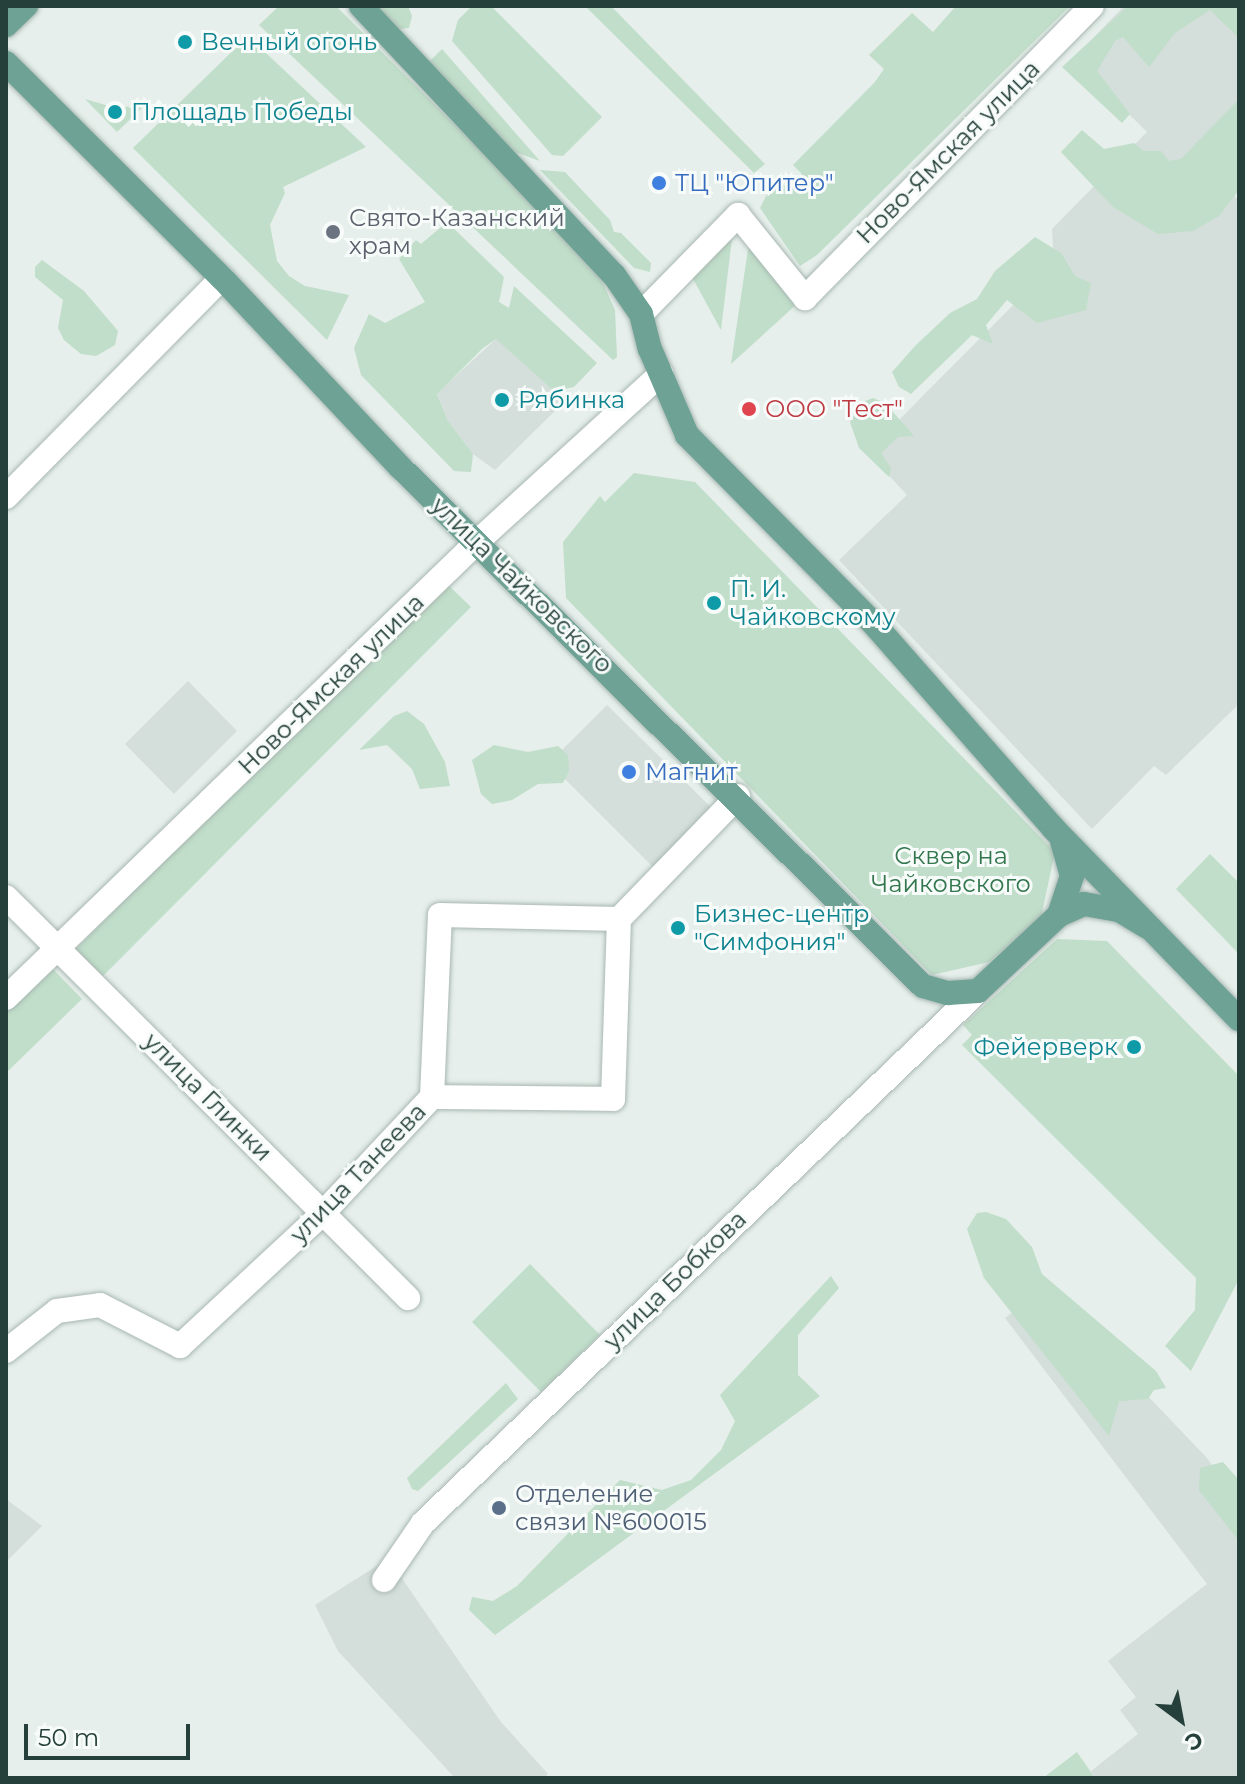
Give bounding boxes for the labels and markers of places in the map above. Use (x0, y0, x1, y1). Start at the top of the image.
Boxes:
place label: Вечный огонь (201, 28, 377, 56)
marker: Вечный огонь (176, 33, 194, 51)
place label: Площадь Победы (131, 98, 353, 126)
marker: Площадь Победы (106, 103, 124, 121)
place label: ТЦ "Юпитер" (675, 169, 834, 197)
marker: ТЦ "Юпитер" (650, 174, 668, 192)
place label: Свято-Казанский храм (349, 204, 565, 260)
marker: Свято-Казанский храм (324, 223, 342, 241)
place label: Рябинка (518, 386, 625, 414)
marker: Рябинка (493, 391, 511, 409)
place label: ООО "Тест" (765, 395, 903, 423)
marker: ООО "Тест" (740, 400, 758, 418)
place label: П. И. Чайковскому (730, 575, 896, 631)
marker: П. И. Чайковскому (705, 594, 723, 612)
place label: Магнит (645, 758, 738, 786)
marker: Магнит (620, 763, 638, 781)
place label: Бизнес-центр "Симфония" (694, 900, 870, 956)
marker: Бизнес-центр "Симфония" (669, 919, 687, 937)
place label: Фейерверк (974, 1033, 1118, 1061)
marker: Фейерверк (1125, 1038, 1143, 1056)
place label: Отделение связи №600015 (515, 1480, 707, 1536)
marker: Отделение связи №600015 (490, 1499, 508, 1517)

